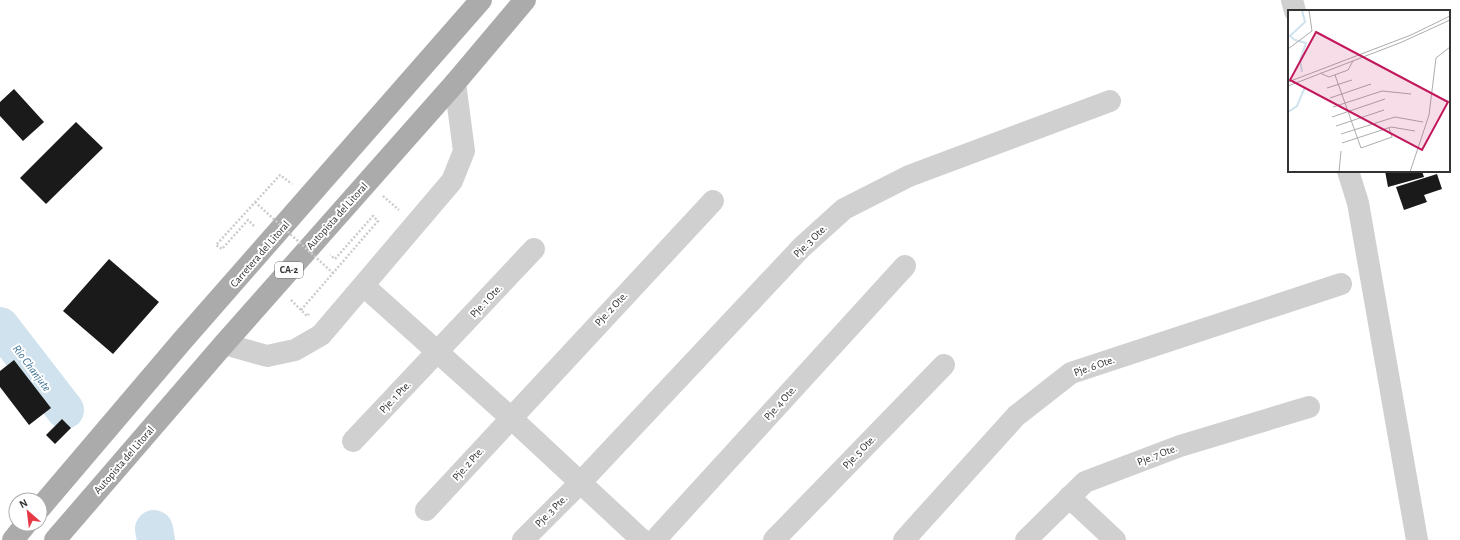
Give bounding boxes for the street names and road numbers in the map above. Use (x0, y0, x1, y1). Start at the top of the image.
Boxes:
street label: Autopista del Litoral (304, 180, 370, 252)
street label: Carretera del Litoral (228, 219, 292, 289)
street label: Pje. 3 Ote. (791, 223, 829, 259)
road number: CA-2 (275, 262, 303, 278)
street label: Pje. 1 Ote. (468, 282, 504, 320)
street label: Pje. 2 Ote. (593, 290, 629, 328)
street label: Pje. 6 Ote. (1072, 354, 1116, 378)
street label: Pje. 1 Pte. (377, 379, 413, 415)
street label: Pje. 4 Ote. (762, 384, 798, 422)
street label: Autopista del Litoral (92, 424, 156, 496)
street label: Pje. 5 Ote. (841, 433, 877, 471)
street label: Pje. 7 Ote. (1136, 442, 1178, 468)
street label: Pje. 2 Pte. (450, 445, 486, 483)
street label: Pje. 3 Pte. (533, 493, 569, 529)

